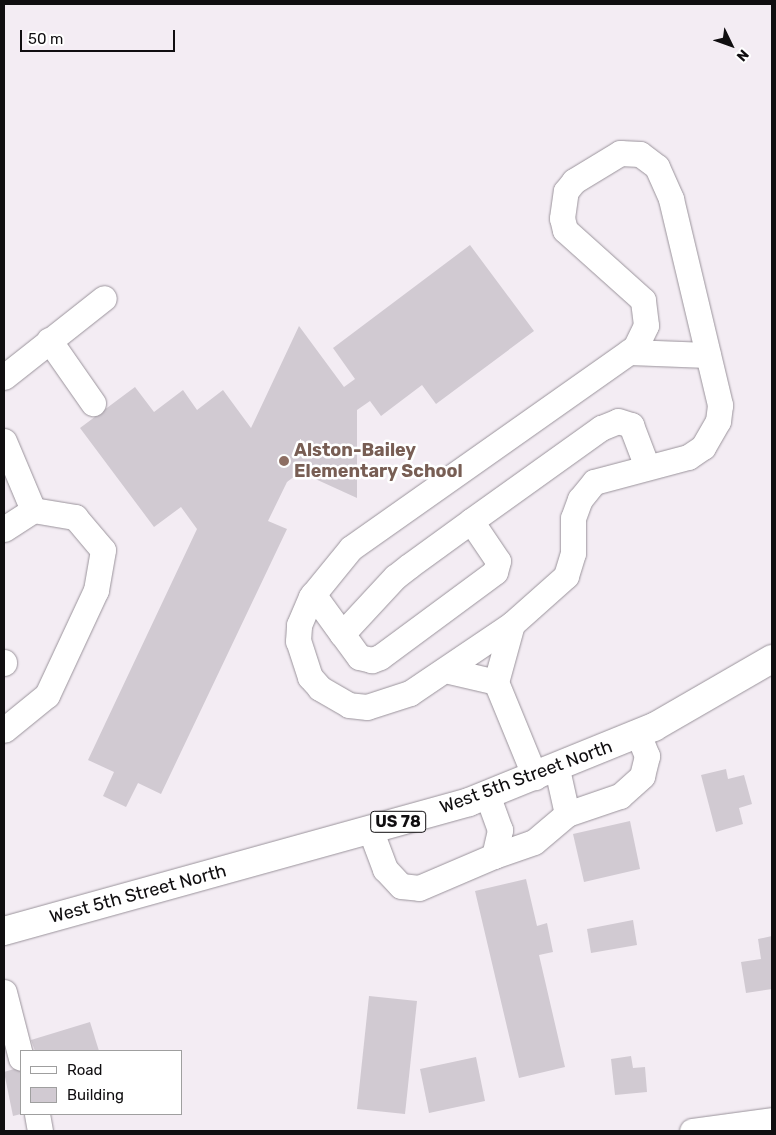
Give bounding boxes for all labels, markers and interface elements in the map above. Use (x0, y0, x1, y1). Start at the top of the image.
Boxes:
scale bar (22, 20, 178, 52)
north arrow (706, 20, 756, 70)
text: 50 m (28, 30, 63, 48)
text: N (733, 46, 752, 65)
place label: Alston-Bailey Elementary School (294, 440, 463, 482)
marker: Alston-Bailey Elementary School (278, 455, 290, 467)
street label: West 5th Street North (437, 736, 615, 818)
road number: US 78 (369, 809, 427, 836)
street label: West 5th Street North (47, 860, 229, 928)
legend (20, 1050, 182, 1115)
text: Road (67, 1061, 103, 1079)
text: Building (67, 1086, 124, 1104)

